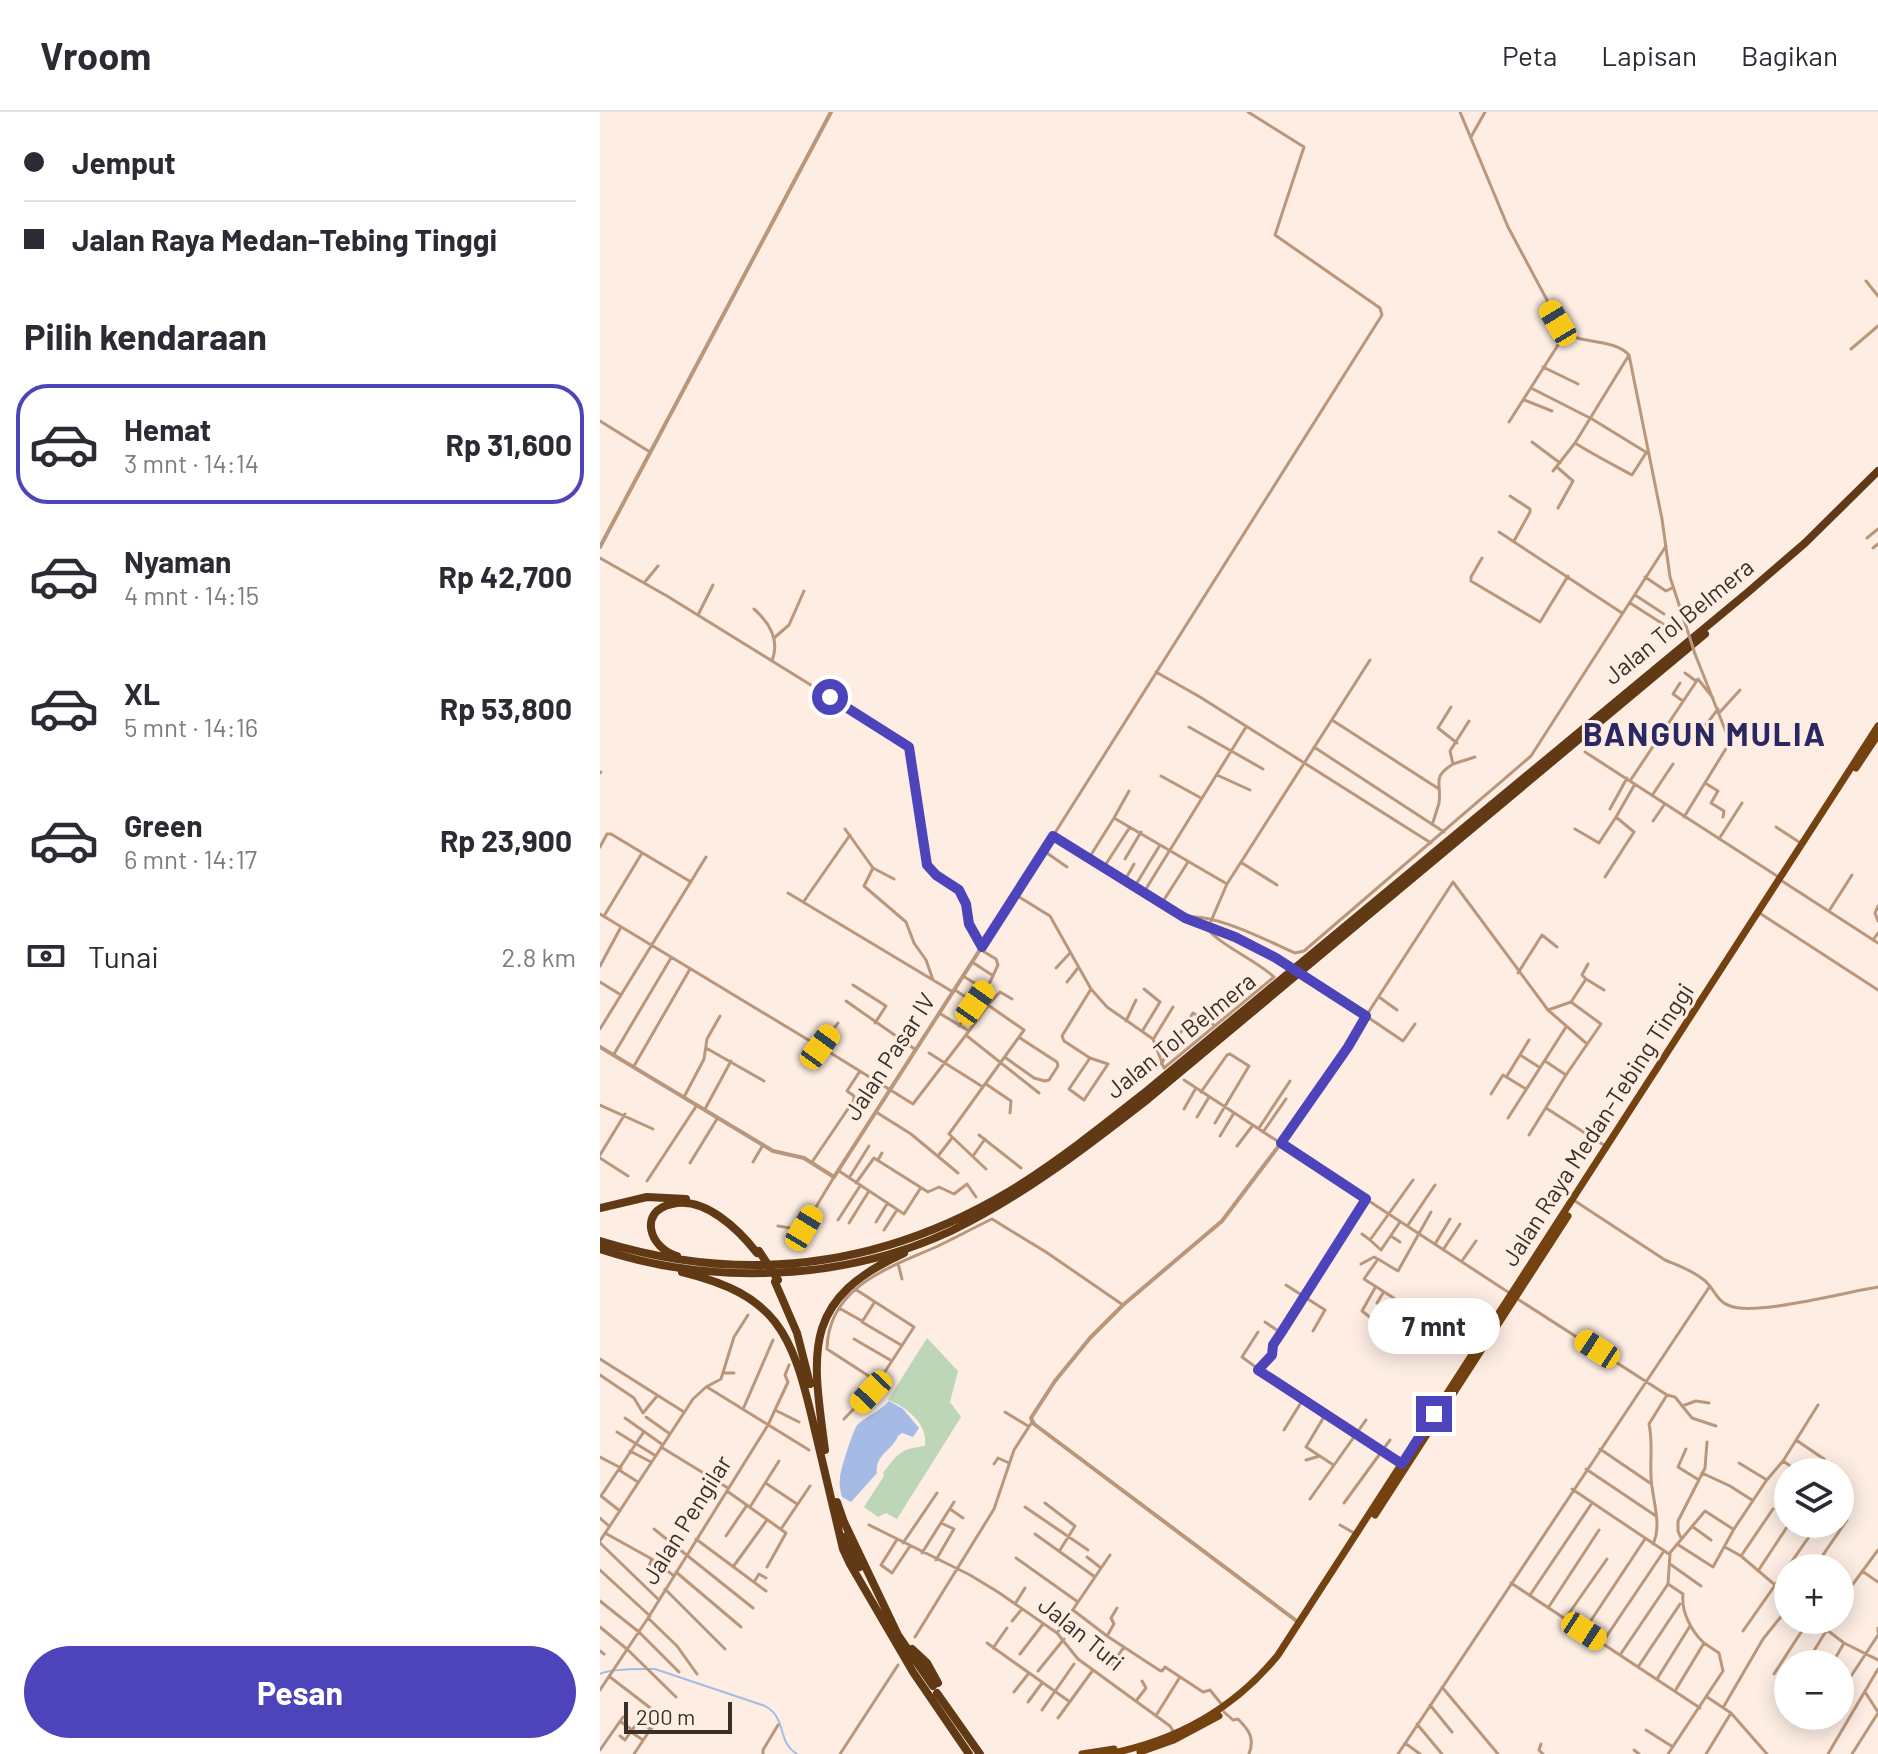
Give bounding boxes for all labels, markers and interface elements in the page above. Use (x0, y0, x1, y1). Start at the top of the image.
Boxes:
text: Vroom (40, 32, 151, 78)
text: Peta (1502, 38, 1557, 72)
text: Lapisan (1601, 38, 1697, 72)
text: Bagikan (1741, 38, 1838, 72)
text: Jemput (72, 144, 176, 180)
text: Jalan Raya Medan-Tebing Tinggi (72, 221, 497, 257)
car (1535, 296, 1581, 350)
text: Pilih kendaraan (24, 314, 267, 357)
icon: car (28, 408, 100, 480)
text: Hemat (124, 411, 211, 447)
text: Rp 31,600 (446, 426, 572, 462)
text: 3 mnt · 14:14 (124, 447, 259, 478)
icon: car (28, 540, 100, 612)
text: Nyaman (124, 543, 231, 579)
street label: Jalan Tol Belmera (1598, 552, 1759, 690)
text: Rp 42,700 (439, 558, 572, 594)
text: 4 mnt · 14:15 (124, 579, 259, 610)
icon: car (28, 672, 100, 744)
text: XL (124, 675, 160, 711)
route start (812, 679, 848, 715)
text: Rp 53,800 (440, 690, 572, 726)
text: 5 mnt · 14:16 (124, 711, 258, 742)
district label: BANGUN MULIA (1583, 714, 1827, 752)
icon: car (28, 804, 100, 876)
text: Green (124, 807, 203, 843)
text: Rp 23,900 (440, 822, 572, 858)
text: 6 mnt · 14:17 (124, 843, 257, 874)
icon: cash (24, 934, 68, 978)
text: Tunai (88, 938, 159, 974)
text: 2.8 km (502, 941, 576, 972)
street label: Jalan Tol Belmera (1100, 966, 1261, 1104)
car (951, 976, 999, 1030)
street label: Jalan Raya Medan-Tebing Tinggi (1494, 977, 1699, 1271)
street label: Jalan Pasar IV (837, 987, 941, 1125)
car (796, 1021, 844, 1073)
car (781, 1201, 827, 1255)
callout: 7 mnt (1368, 1298, 1500, 1354)
text: 7 mnt (1402, 1310, 1466, 1341)
car (1570, 1326, 1624, 1372)
car (846, 1366, 896, 1418)
route end (1416, 1396, 1452, 1432)
street label: Jalan Pengilar (635, 1449, 737, 1589)
map controls (1774, 1458, 1854, 1730)
button: layers (1774, 1458, 1854, 1538)
button: + (1774, 1554, 1854, 1634)
street label: Jalan Turi (1033, 1589, 1131, 1676)
car (1557, 1608, 1611, 1654)
button: Pesan (24, 1646, 576, 1738)
button: − (1774, 1650, 1854, 1730)
scale bar (624, 1698, 732, 1734)
text: 200 m (636, 1703, 695, 1729)

